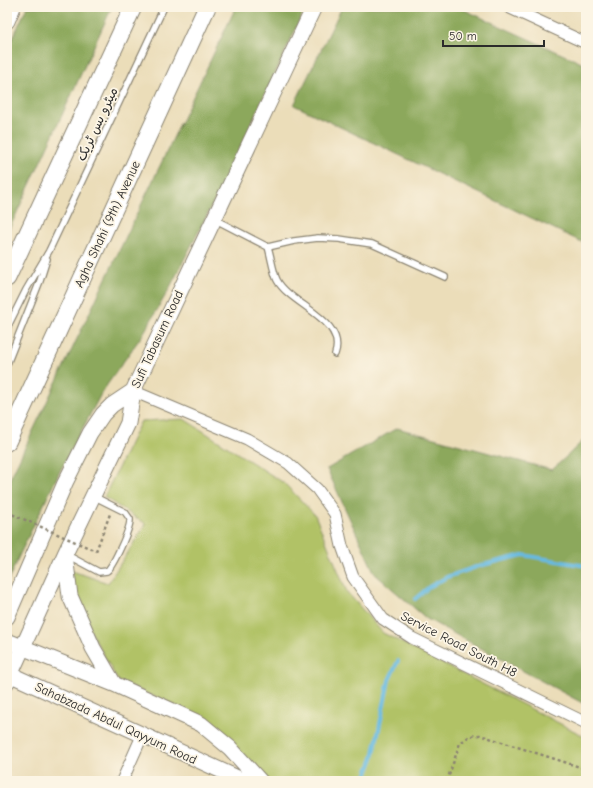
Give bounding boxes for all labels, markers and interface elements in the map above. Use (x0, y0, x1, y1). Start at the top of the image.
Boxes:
scale bar (443, 22, 544, 48)
text: 50 m (449, 29, 477, 43)
street label: میٹرو بس ٹریک (73, 85, 121, 164)
street label: Agha Shahi (9th) Avenue (71, 158, 143, 290)
street label: Sufi Tabasum Road (128, 288, 186, 390)
street label: Service Road South H8 (398, 608, 520, 680)
street label: Sahabzada Abdul Qayyum Road (33, 679, 199, 767)

